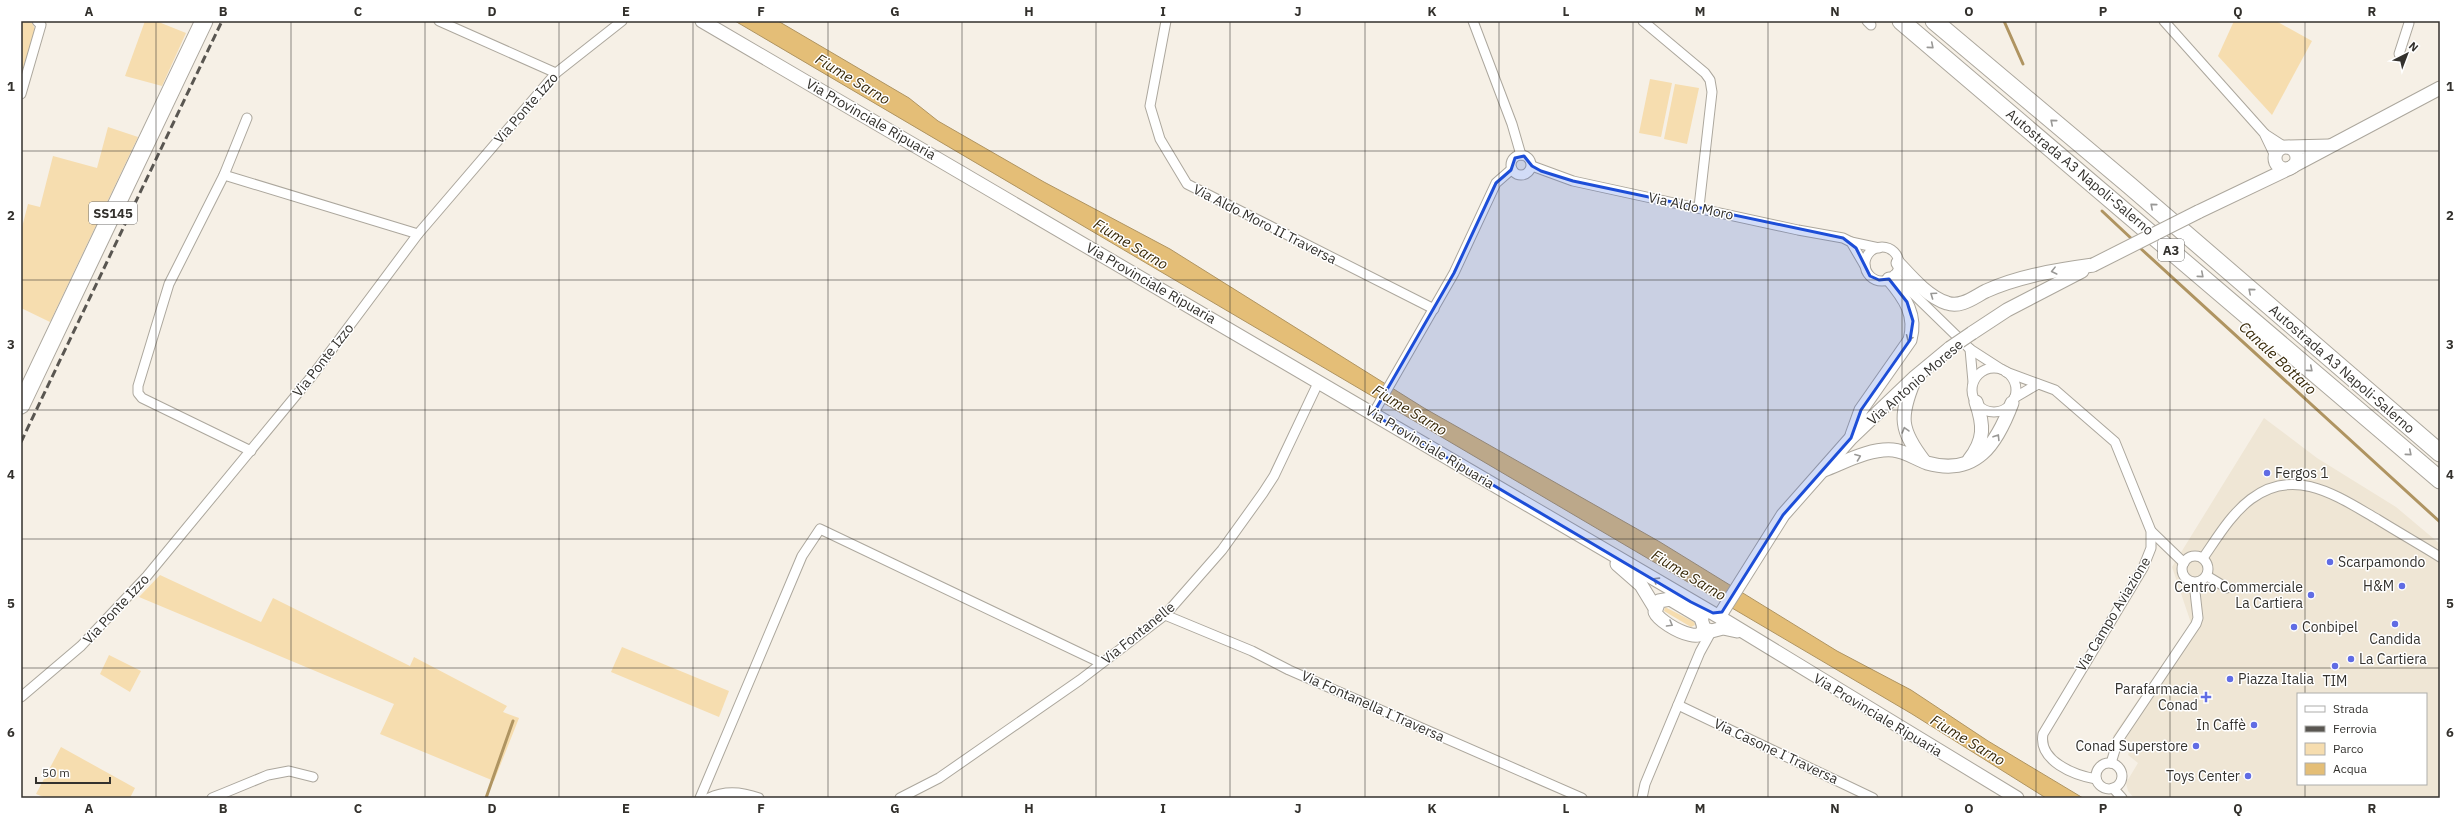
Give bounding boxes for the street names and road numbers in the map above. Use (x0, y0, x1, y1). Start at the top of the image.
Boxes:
street label: Via Ponte Izzo (490, 68, 562, 147)
street label: Via Provinciale Ripuaria (803, 74, 940, 164)
street label: Autostrada A3 Napoli-Salerno (2002, 105, 2158, 239)
street label: Via Aldo Moro II Traversa (1190, 180, 1340, 268)
street label: Via Aldo Moro (1647, 188, 1736, 224)
road number: SS145 (89, 202, 137, 224)
street label: Via Provinciale Ripuaria (1083, 238, 1220, 328)
road number: A3 (2158, 239, 2184, 261)
street label: Autostrada A3 Napoli-Salerno (2265, 301, 2419, 437)
street label: Via Ponte Izzo (289, 319, 358, 401)
street label: Via Antonio Morese (1863, 335, 1967, 429)
street label: Via Provinciale Ripuaria (1362, 401, 1498, 493)
street label: Via Campo Aviazione (2072, 553, 2154, 675)
street label: Via Ponte Izzo (79, 570, 153, 648)
street label: Via Fontanelle (1098, 598, 1179, 668)
street label: Via Fontanella I Traversa (1299, 666, 1448, 746)
street label: Via Provinciale Ripuaria (1810, 669, 1946, 761)
street label: Via Casone I Traversa (1711, 714, 1842, 788)

